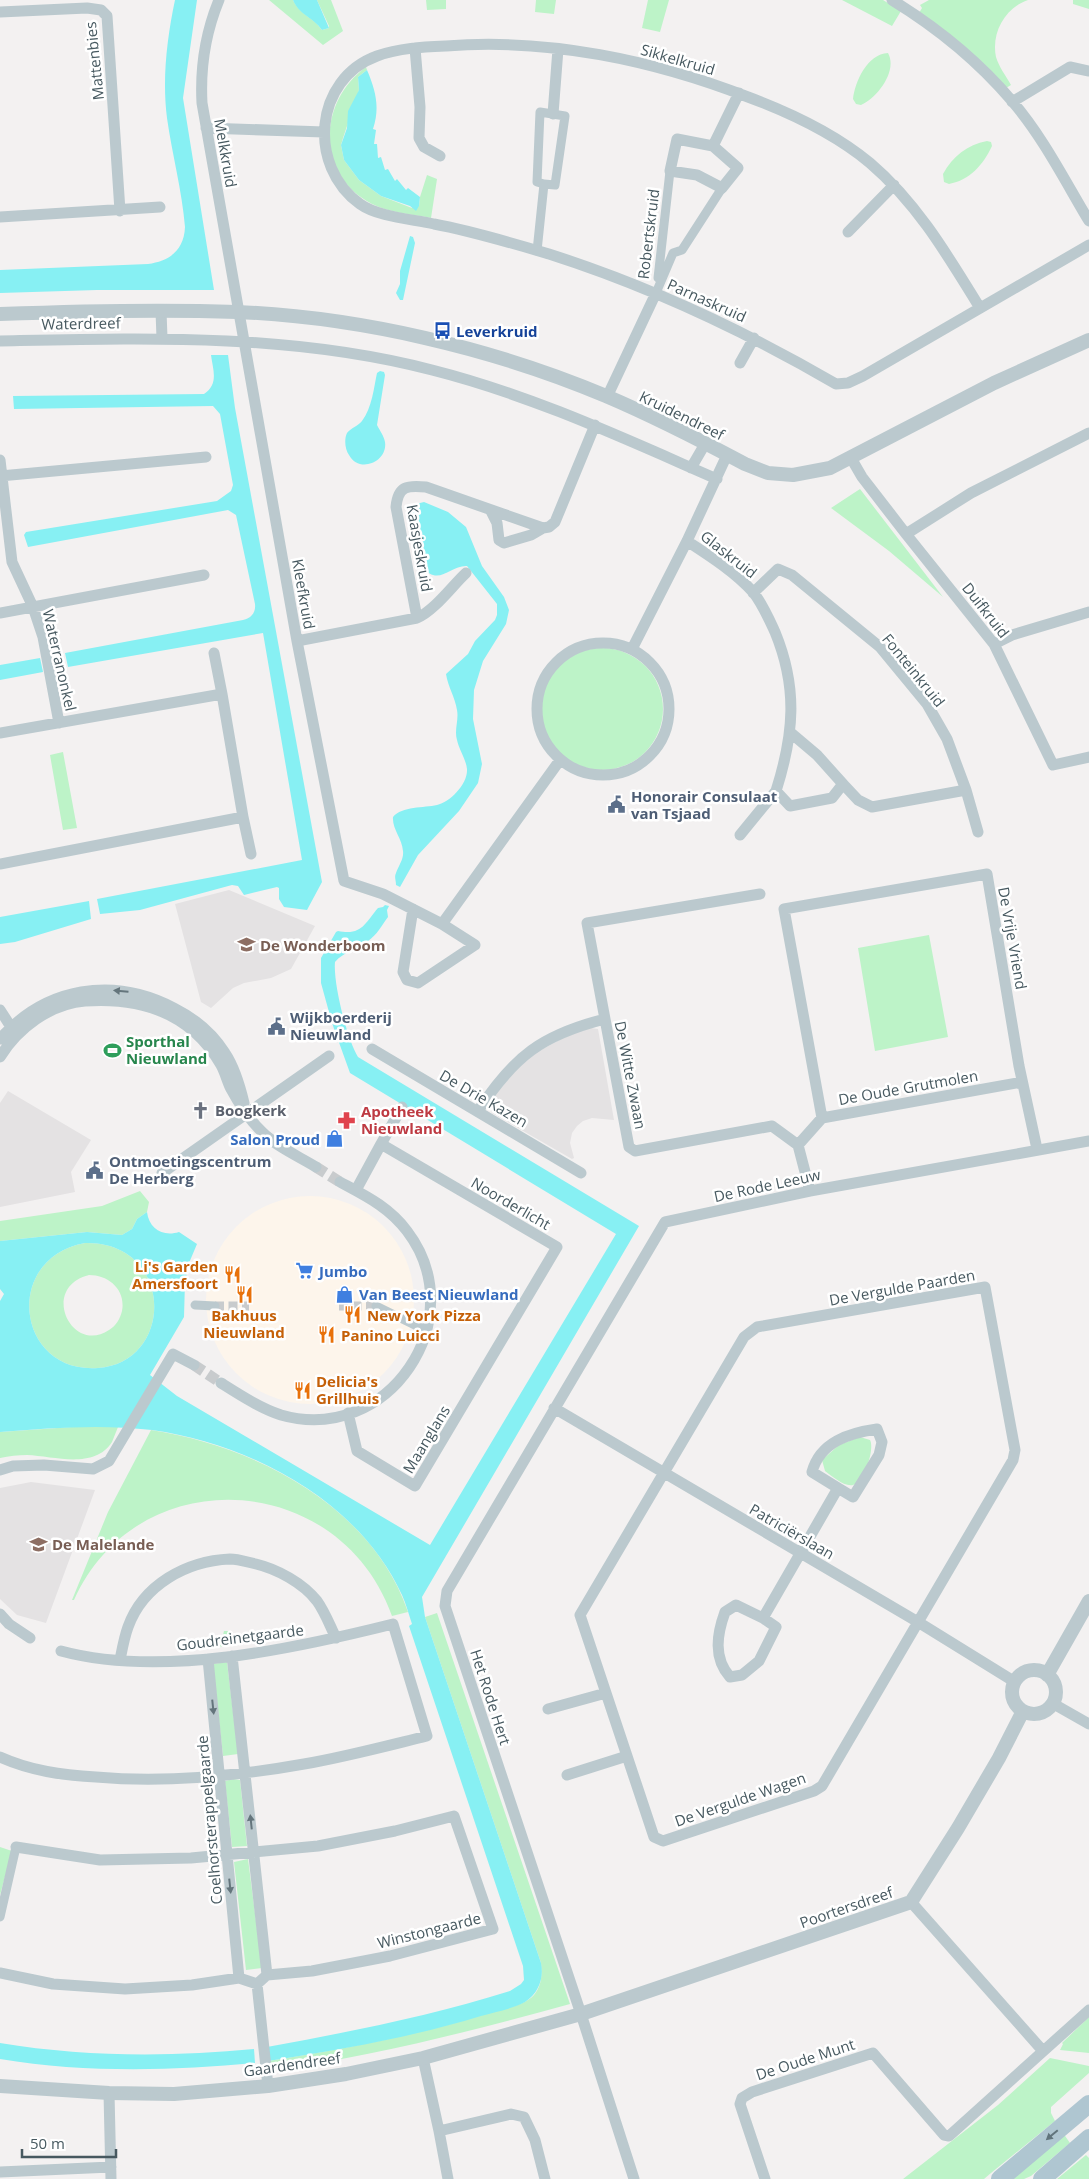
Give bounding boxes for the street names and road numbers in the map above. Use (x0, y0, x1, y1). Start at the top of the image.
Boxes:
street label: Mattenbies (80, 21, 108, 101)
street label: Sikkelkruid (639, 39, 717, 79)
street label: Melkkruid (210, 117, 242, 189)
street label: Robertskruid (633, 188, 663, 280)
street label: Parnaskruid (664, 274, 750, 326)
street label: Waterdreef (41, 312, 122, 334)
street label: Kruidendreef (636, 386, 729, 445)
street label: Kaasjeskruid (402, 503, 438, 593)
street label: Glaskruid (697, 526, 761, 582)
street label: Kleefkruid (288, 557, 320, 631)
street label: Duifkruid (958, 578, 1014, 642)
street label: Waterranonkel (39, 607, 81, 713)
street label: Fonteinkruid (878, 629, 950, 711)
street label: De Vrije Vriend (994, 885, 1032, 991)
street label: De Witte Zwaan (611, 1019, 651, 1131)
street label: De Drie Kazen (436, 1065, 532, 1131)
street label: De Oude Grutmolen (837, 1065, 979, 1109)
street label: De Rode Leeuw (712, 1164, 822, 1206)
street label: Noorderlicht (468, 1172, 554, 1234)
street label: De Vergulde Paarden (827, 1264, 977, 1310)
street label: Maanglans (398, 1401, 454, 1477)
street label: Patriciërslaan (746, 1499, 838, 1563)
street label: Goudreinetgaarde (175, 1619, 305, 1655)
street label: Het Rode Hert (466, 1647, 516, 1747)
street label: Coelhorsterappelgaarde (192, 1735, 226, 1905)
street label: De Vergulde Wagen (672, 1767, 808, 1831)
street label: Poortersdreef (797, 1881, 896, 1932)
street label: Winstongaarde (375, 1907, 483, 1953)
street label: De Oude Munt (753, 2034, 857, 2084)
street label: Gaardendreef (242, 2047, 343, 2081)

